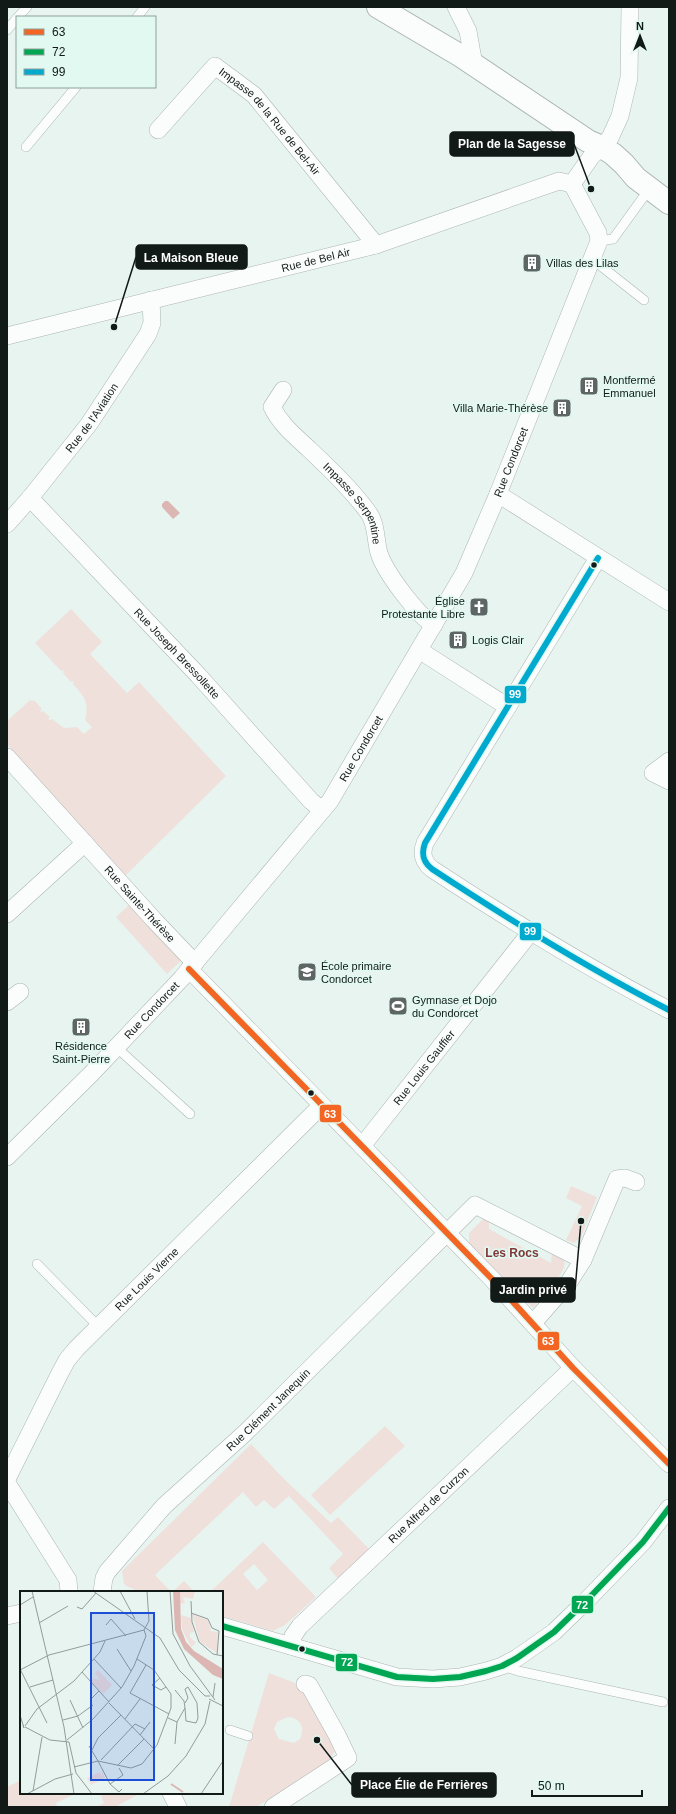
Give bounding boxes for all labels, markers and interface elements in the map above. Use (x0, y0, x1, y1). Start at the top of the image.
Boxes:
legend (16, 16, 156, 88)
north arrow (620, 16, 660, 56)
text: N (636, 20, 644, 32)
text: 63 (52, 25, 66, 39)
text: 72 (52, 45, 66, 59)
text: 99 (52, 65, 66, 79)
street label: Impasse de la Rue de Bel-Air (217, 65, 323, 178)
callout: Plan de la Sagesse (450, 132, 574, 156)
text: Plan de la Sagesse (458, 137, 566, 151)
callout: La Maison Bleue (136, 245, 247, 269)
street label: Rue de Bel Air (280, 246, 352, 274)
text: La Maison Bleue (144, 251, 239, 265)
building icon: Villas des Lilas (521, 252, 543, 274)
place label: Villas des Lilas (546, 257, 619, 269)
place label: Montfermé Emmanuel (603, 374, 656, 399)
building icon: Montfermé Emmanuel (578, 375, 600, 397)
street label: Rue de l'Aviation (63, 381, 120, 455)
building icon: Villa Marie-Thérèse (551, 397, 573, 419)
place label: Villa Marie-Thérèse (453, 402, 548, 414)
street label: Rue Condorcet (491, 425, 530, 499)
street label: Impasse Serpentine (321, 460, 383, 545)
unlabelled marker (589, 560, 599, 570)
place label: Église Protestante Libre (381, 595, 465, 620)
church icon: Église Protestante Libre (468, 596, 490, 618)
street label: Rue Joseph Bressollette (132, 606, 222, 701)
building icon: Logis Clair (447, 629, 469, 651)
place label: Logis Clair (472, 634, 524, 646)
line badge: 99 (504, 685, 527, 704)
text: 99 (509, 688, 521, 700)
street label: Rue Condorcet (337, 714, 385, 783)
street label: Rue Sainte-Thérèse (102, 863, 178, 944)
line badge: 99 (519, 922, 542, 941)
text: 99 (524, 925, 536, 937)
place label: École primaire Condorcet (321, 960, 391, 985)
school or university icon: École primaire Condorcet (296, 961, 318, 983)
street label: Rue Condorcet (122, 979, 181, 1041)
place label: Gymnase et Dojo du Condorcet (412, 994, 497, 1019)
sports icon: Gymnase et Dojo du Condorcet (387, 995, 409, 1017)
building icon: Résidence Saint-Pierre (70, 1016, 92, 1038)
street label: Rue Louis Gauffier (391, 1028, 457, 1107)
place label: Résidence Saint-Pierre (52, 1040, 110, 1065)
unlabelled marker (306, 1088, 316, 1098)
line badge: 63 (319, 1104, 342, 1123)
text: 63 (324, 1108, 336, 1120)
street label: Rue Louis Vierne (113, 1245, 181, 1313)
district label: Les Rocs (485, 1246, 539, 1260)
callout: Jardin privé (491, 1278, 575, 1302)
text: Jardin privé (499, 1283, 567, 1297)
line badge: 63 (537, 1331, 560, 1351)
text: 63 (542, 1335, 554, 1347)
street label: Rue Clément Janequin (224, 1366, 312, 1453)
street label: Rue Alfred de Curzon (386, 1464, 471, 1545)
inset map (20, 1591, 223, 1794)
line badge: 72 (571, 1595, 594, 1614)
text: 72 (576, 1599, 588, 1611)
unlabelled marker (297, 1644, 307, 1654)
line badge: 72 (335, 1653, 358, 1672)
text: 72 (341, 1656, 353, 1668)
scale bar (532, 1772, 642, 1798)
callout: Place Élie de Ferrières (352, 1773, 496, 1797)
text: Place Élie de Ferrières (360, 1777, 488, 1792)
text: 50 m (538, 1779, 565, 1793)

